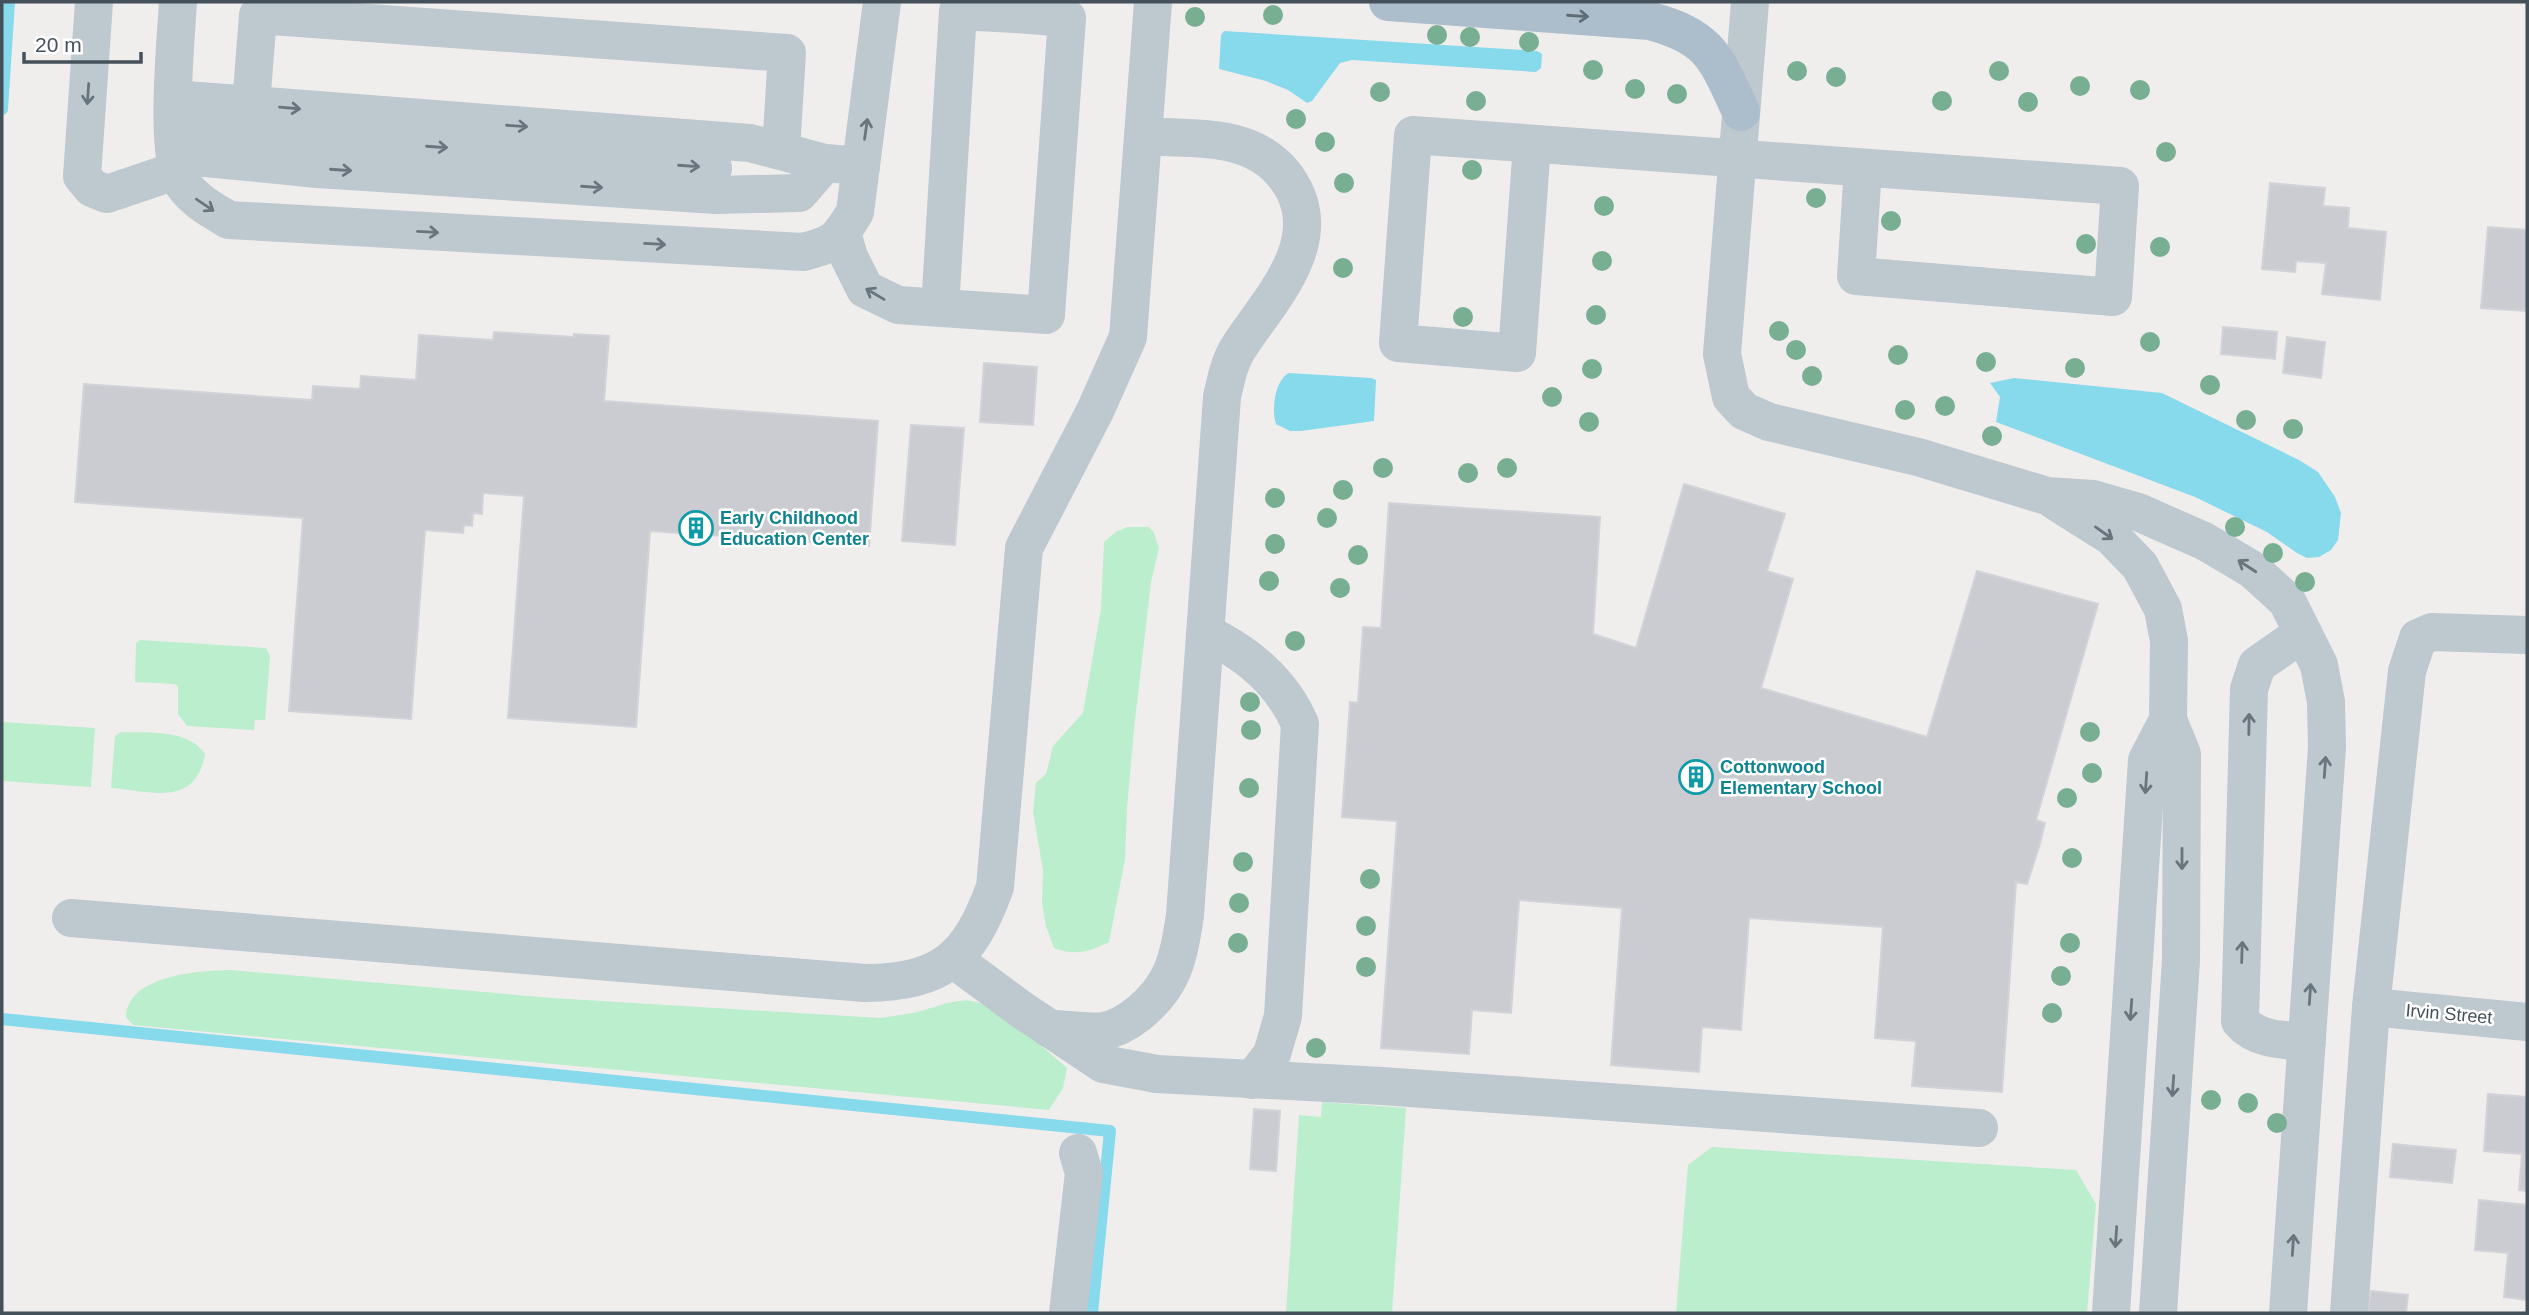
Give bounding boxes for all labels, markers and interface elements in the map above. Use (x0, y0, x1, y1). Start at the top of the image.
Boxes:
one-way arrow (1567, 10, 1589, 23)
scale bar (24, 21, 142, 65)
text: 20 m (35, 33, 82, 56)
one-way arrow (81, 82, 94, 105)
one-way arrow (278, 102, 301, 115)
one-way arrow (859, 118, 872, 141)
one-way arrow (505, 120, 528, 133)
one-way arrow (426, 141, 448, 154)
one-way arrow (677, 160, 699, 173)
one-way arrow (329, 164, 352, 177)
one-way arrow (581, 180, 604, 193)
one-way arrow (195, 198, 215, 212)
one-way arrow (417, 225, 440, 238)
one-way arrow (644, 238, 666, 251)
one-way arrow (865, 287, 885, 301)
place label: Early Childhood Education Center (720, 508, 869, 549)
building icon: Early Childhood Education Center (677, 509, 715, 547)
one-way arrow (2094, 526, 2114, 540)
one-way arrow (2238, 559, 2257, 574)
one-way arrow (2242, 713, 2256, 736)
one-way arrow (2319, 756, 2332, 779)
place label: Cottonwood Elementary School (1720, 757, 1882, 798)
building icon: Cottonwood Elementary School (1677, 758, 1715, 796)
one-way arrow (2139, 772, 2152, 795)
one-way arrow (2175, 847, 2189, 870)
one-way arrow (2236, 940, 2249, 963)
one-way arrow (2304, 983, 2317, 1006)
one-way arrow (2124, 999, 2137, 1022)
street label: Irvin Street (2405, 1000, 2493, 1028)
one-way arrow (2166, 1074, 2179, 1097)
one-way arrow (2109, 1226, 2122, 1249)
one-way arrow (2287, 1234, 2300, 1257)

